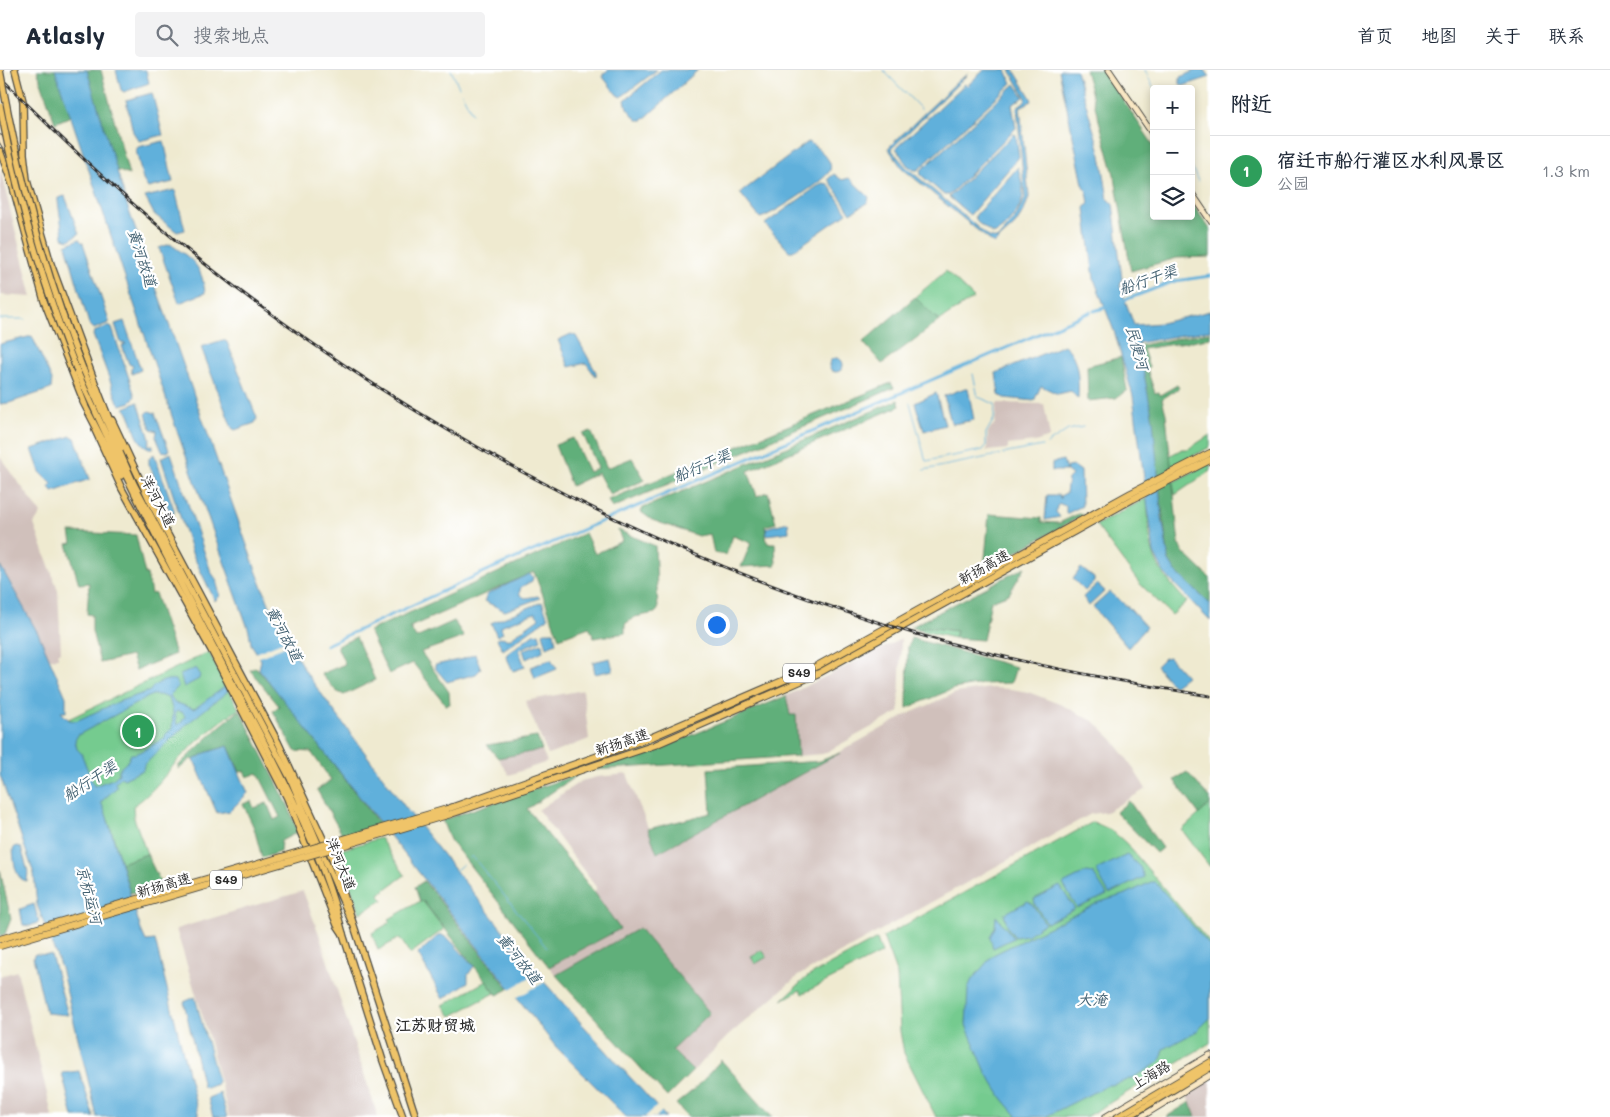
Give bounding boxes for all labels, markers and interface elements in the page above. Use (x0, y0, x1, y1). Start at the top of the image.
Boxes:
search box (135, 12, 485, 57)
text: Atlasly (25, 19, 105, 50)
icon: search (153, 21, 181, 49)
text: 搜索地点 (193, 22, 269, 47)
text: 首页 (1357, 23, 1393, 47)
text: 地图 (1421, 23, 1457, 47)
text: 关于 (1485, 23, 1521, 47)
text: 联系 (1549, 23, 1585, 47)
map controls (1150, 85, 1195, 220)
button: + (1150, 85, 1195, 130)
text: 附近 (1230, 89, 1272, 116)
button: − (1150, 130, 1195, 175)
text: 宿迁市船行灌区水利风景区 (1277, 147, 1505, 172)
text: 1 (1242, 160, 1250, 181)
text: 1.3 km (1542, 160, 1590, 181)
text: 公园 (1277, 172, 1309, 193)
button: layers (1150, 175, 1195, 220)
water label: 黄河故道 (124, 226, 162, 291)
water label: 船行干渠 (1116, 259, 1181, 298)
water label: 民便河 (1122, 323, 1155, 375)
water label: 船行干渠 (670, 443, 735, 486)
street label: 洋河大道 (137, 472, 180, 530)
street label: 新扬高速 (955, 545, 1013, 588)
water label: 黄河故道 (262, 602, 309, 666)
your location (704, 612, 730, 638)
road number: S49 (783, 664, 815, 682)
pin: 1 (122, 712, 154, 750)
street label: 新扬高速 (592, 723, 651, 760)
water label: 船行干渠 (59, 754, 122, 805)
street label: 洋河大道 (322, 834, 361, 893)
water label: 京杭运河 (73, 863, 108, 929)
street label: 新扬高速 (134, 868, 193, 901)
road number: S49 (210, 870, 242, 890)
water label: 黄河故道 (493, 929, 548, 990)
water label: 大淹 (1077, 989, 1109, 1009)
district label: 江苏财贸城 (395, 1014, 475, 1035)
street label: 上海路 (1128, 1056, 1174, 1094)

